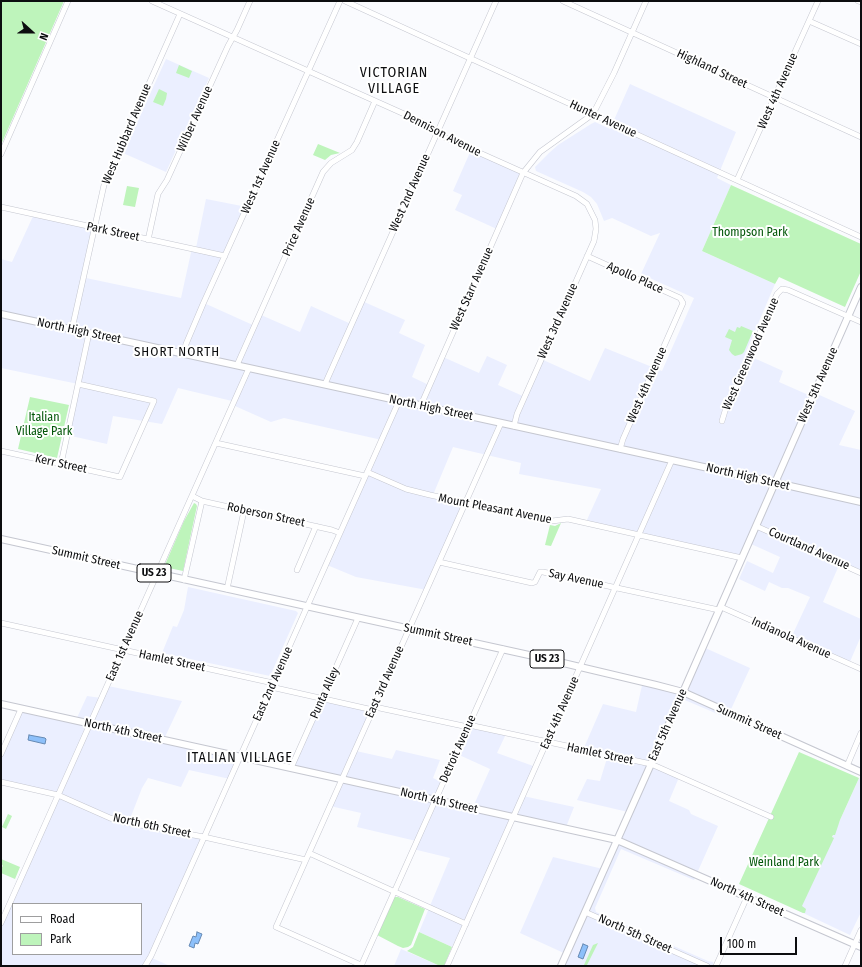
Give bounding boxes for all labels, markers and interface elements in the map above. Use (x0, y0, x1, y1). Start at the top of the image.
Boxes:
north arrow (12, 12, 52, 52)
text: N (36, 31, 51, 42)
street label: Highland Street (674, 46, 750, 92)
street label: West 4th Avenue (755, 51, 801, 131)
district label: VICTORIAN VILLAGE (360, 65, 428, 98)
street label: West Hubbard Avenue (99, 82, 155, 186)
street label: Wilber Avenue (174, 84, 216, 154)
street label: Hunter Avenue (567, 97, 639, 141)
street label: Dennison Avenue (401, 108, 483, 160)
street label: West 1st Avenue (238, 138, 284, 216)
street label: West 2nd Avenue (386, 152, 434, 234)
street label: Price Avenue (280, 195, 318, 259)
street label: Park Street (85, 219, 141, 245)
park label: Thompson Park (712, 226, 788, 240)
street label: West Starr Avenue (447, 245, 497, 333)
street label: Apollo Place (604, 259, 666, 297)
street label: West 3rd Avenue (535, 281, 581, 361)
street label: West Greenwood Avenue (720, 296, 782, 412)
street label: North High Street (36, 315, 122, 347)
district label: SHORT NORTH (134, 344, 220, 360)
street label: West 4th Avenue (624, 345, 670, 425)
street label: West 5th Avenue (795, 345, 841, 425)
street label: North High Street (388, 392, 474, 424)
park label: Italian Village Park (16, 411, 72, 439)
street label: Kerr Street (34, 451, 88, 477)
street label: North High Street (705, 460, 791, 494)
street label: Mount Pleasant Avenue (437, 491, 553, 527)
street label: Roberson Street (226, 500, 306, 530)
street label: Courtland Avenue (766, 525, 852, 573)
street label: Summit Street (50, 543, 122, 573)
road number: US 23 (137, 564, 171, 582)
street label: Say Avenue (547, 566, 605, 592)
street label: East 1st Avenue (103, 608, 147, 684)
street label: Indianola Avenue (749, 614, 833, 662)
street label: Summit Street (402, 621, 474, 649)
street label: East 2nd Avenue (250, 644, 296, 724)
street label: East 3rd Avenue (363, 644, 407, 720)
street label: Hamlet Street (137, 647, 207, 675)
road number: US 23 (530, 650, 564, 668)
street label: Punta Alley (307, 665, 343, 721)
street label: East 4th Avenue (538, 674, 582, 752)
street label: East 5th Avenue (646, 687, 690, 763)
street label: Summit Street (714, 701, 784, 743)
street label: Detroit Avenue (437, 713, 479, 785)
street label: North 4th Street (83, 716, 163, 746)
street label: Hamlet Street (565, 740, 635, 768)
district label: ITALIAN VILLAGE (187, 750, 293, 766)
street label: North 4th Street (399, 785, 479, 817)
street label: North 6th Street (112, 811, 192, 841)
park label: Weinland Park (749, 856, 819, 870)
street label: North 4th Street (708, 874, 786, 920)
legend (12, 903, 142, 955)
street label: North 5th Street (596, 911, 674, 957)
text: Road (50, 912, 75, 926)
scale bar (722, 929, 799, 955)
text: Park (50, 932, 71, 946)
text: 100 m (727, 937, 756, 951)

